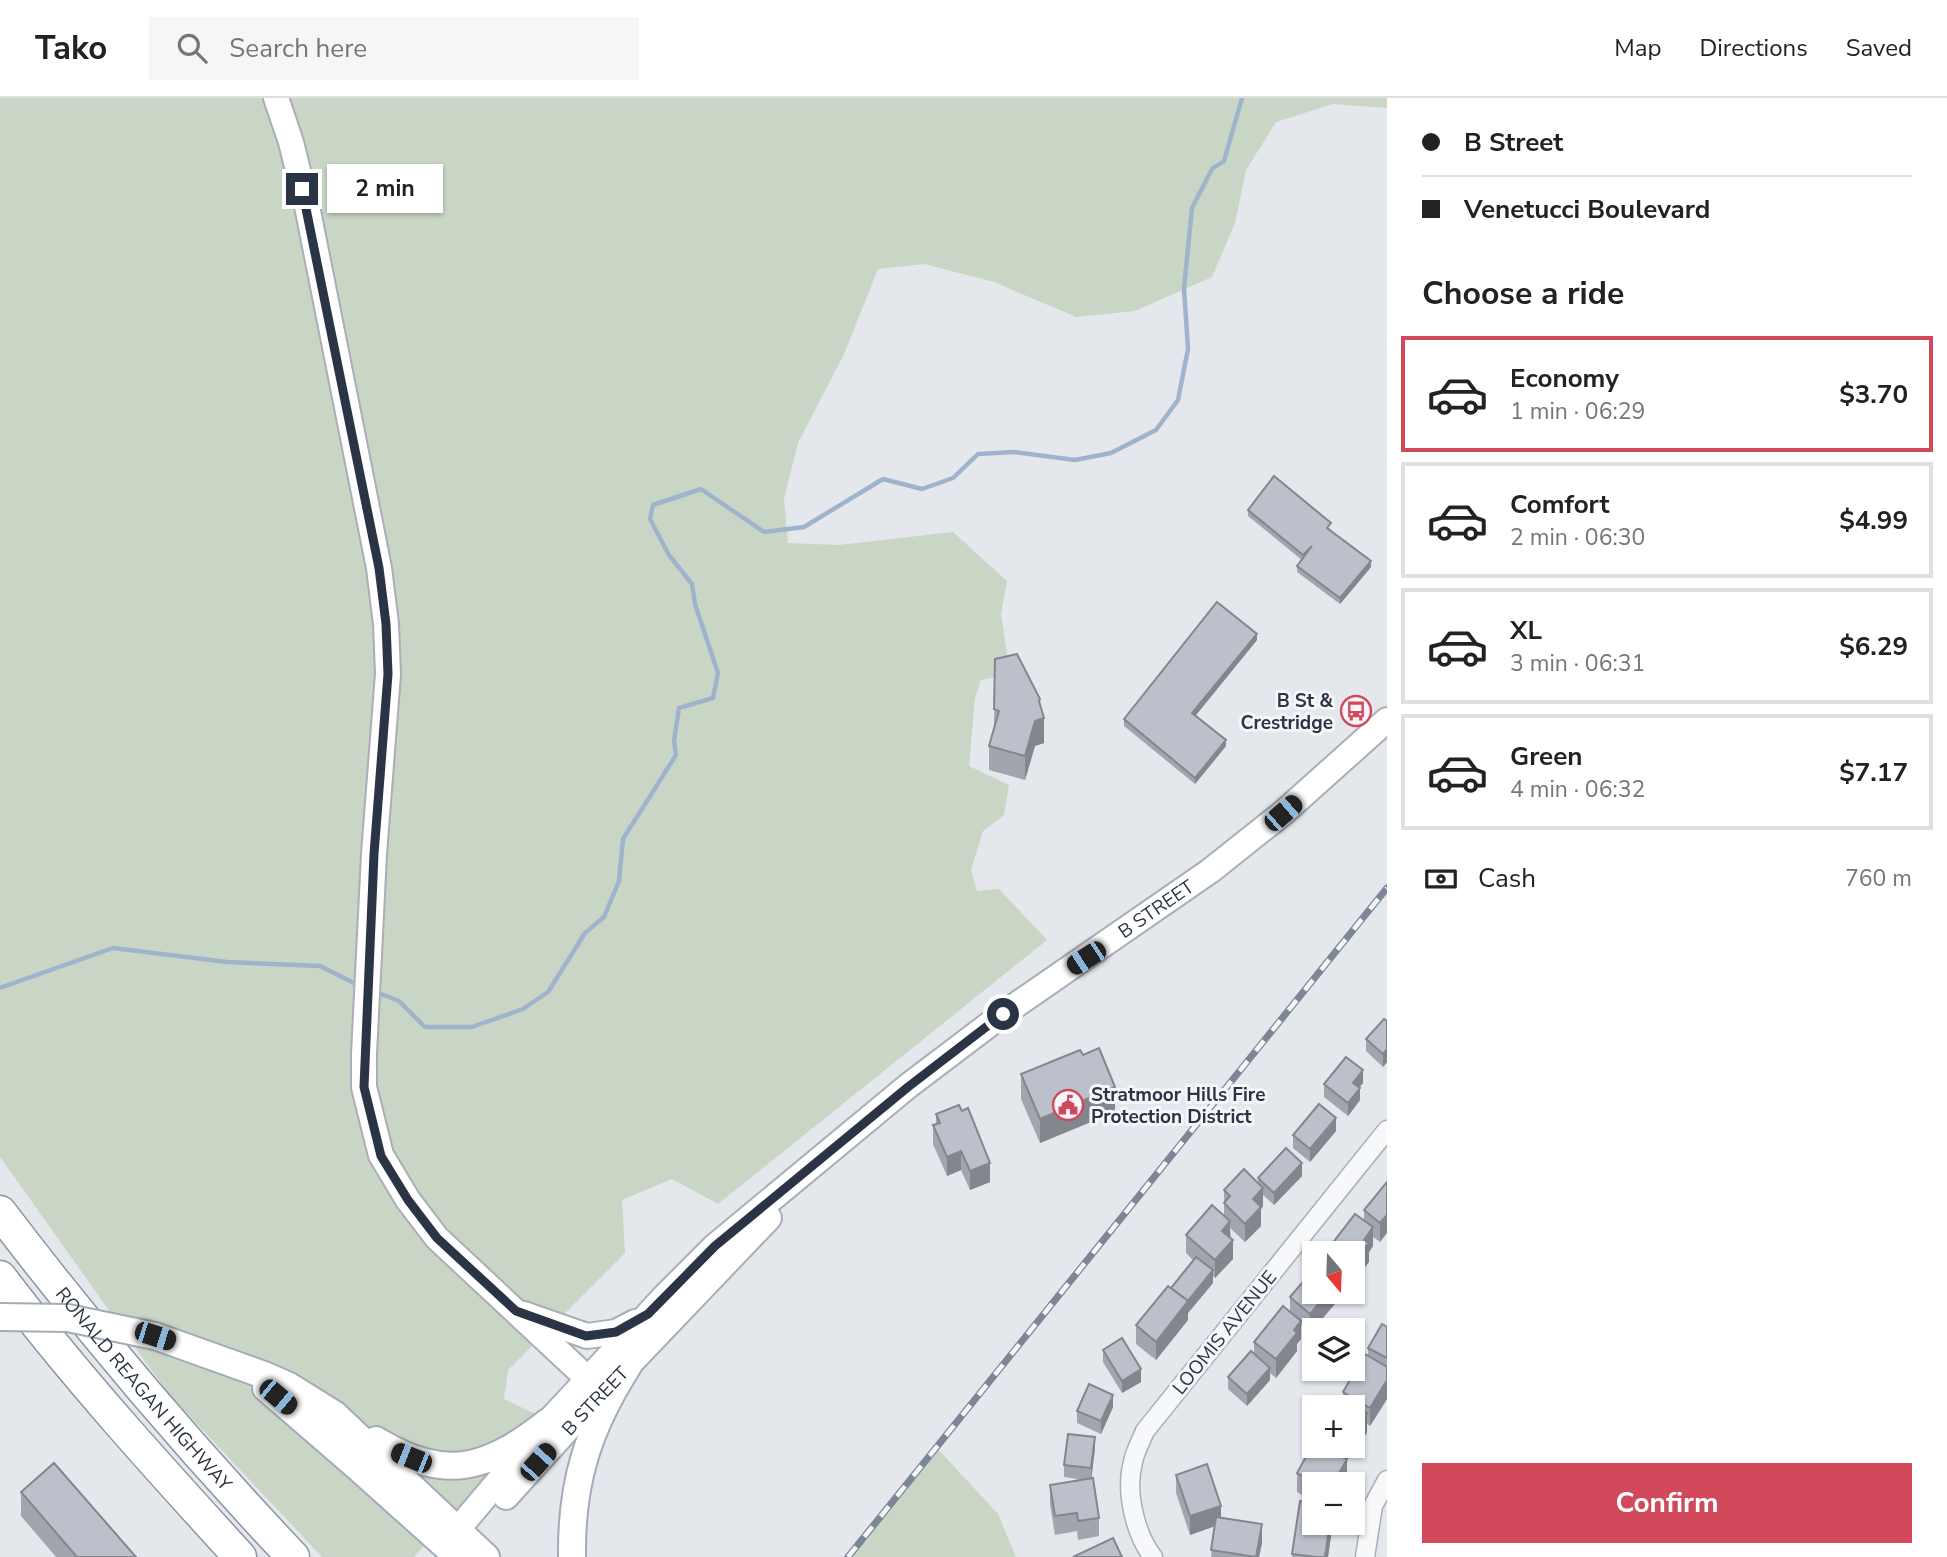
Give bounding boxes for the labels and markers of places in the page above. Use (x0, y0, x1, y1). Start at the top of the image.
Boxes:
place label: B St & Crestridge (1241, 688, 1334, 736)
bus stop icon: B St & Crestridge (1339, 694, 1373, 728)
place label: Stratmoor Hills Fire Protection District (1091, 1082, 1265, 1130)
public building icon: Stratmoor Hills Fire Protection District (1051, 1088, 1085, 1122)

